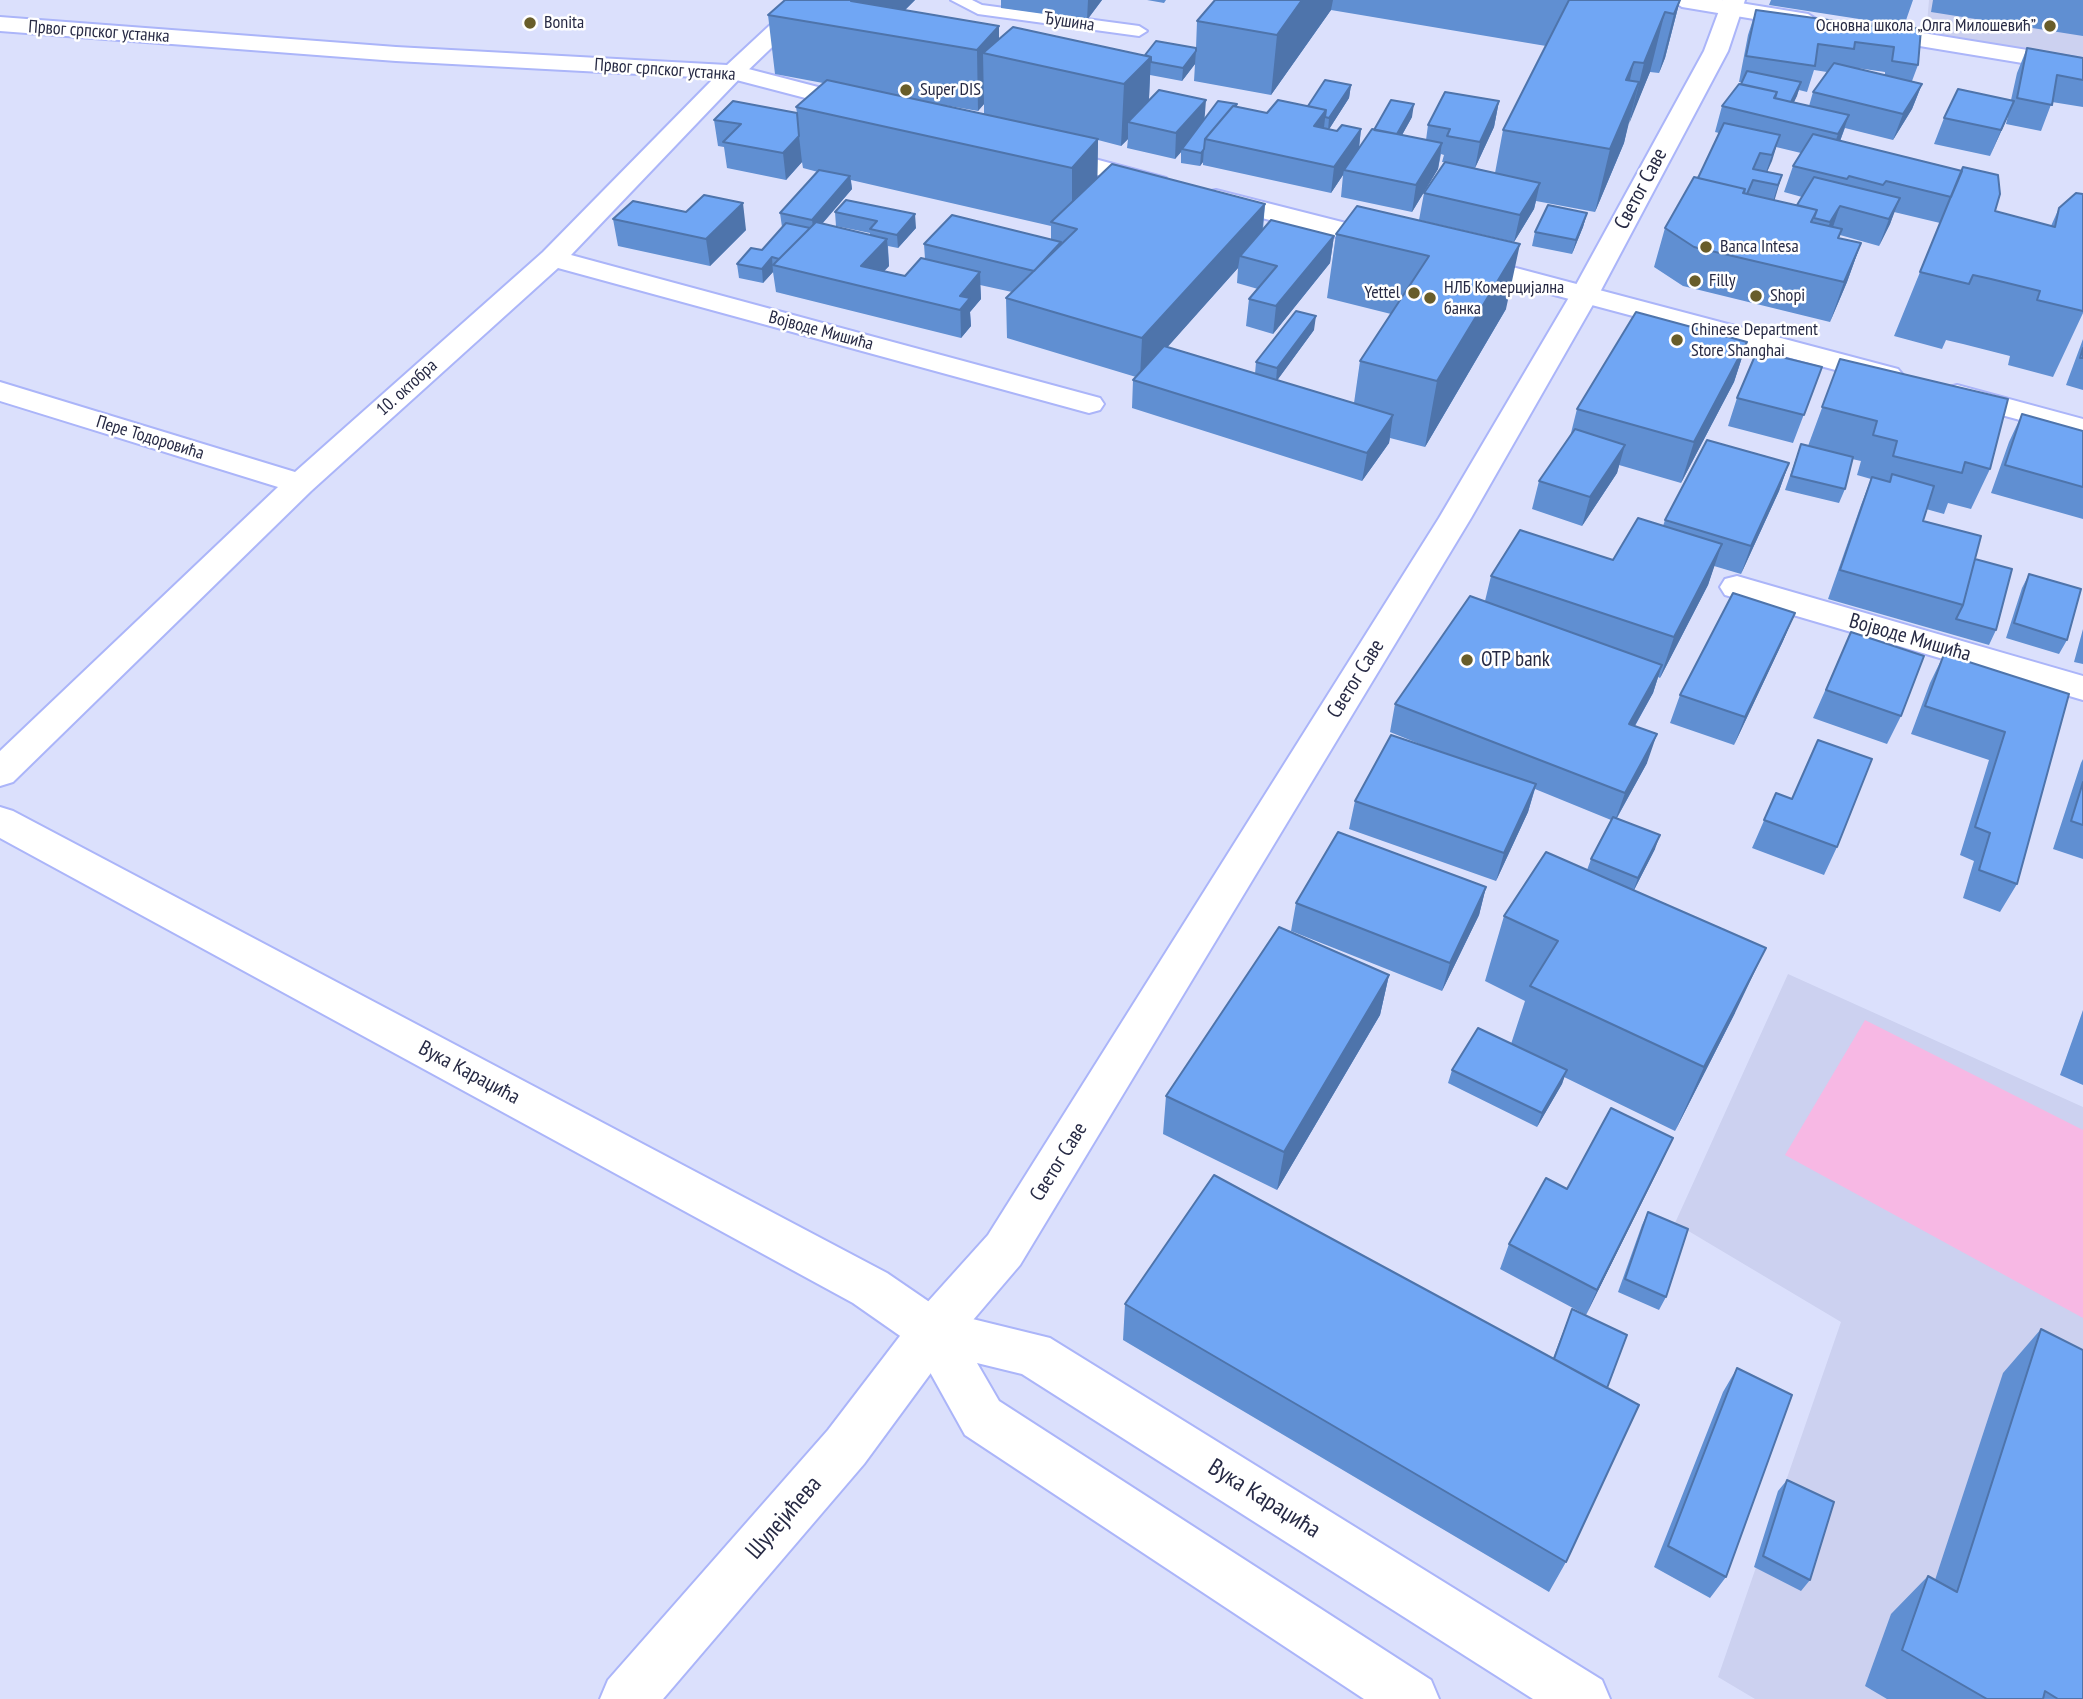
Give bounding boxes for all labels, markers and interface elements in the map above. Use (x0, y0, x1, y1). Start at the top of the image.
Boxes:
street label: Ђушина (1042, 8, 1096, 36)
place label: Bonita (544, 12, 584, 34)
marker: Bonita (522, 15, 538, 31)
place label: Основна школа „Олга Милошевић” (1816, 15, 2036, 37)
street label: Првог српског устанка (28, 16, 170, 48)
marker: Основна школа „Олга Милошевић” (2042, 18, 2058, 34)
street label: Првог српског устанка (594, 54, 736, 86)
place label: Super DIS (920, 79, 981, 101)
marker: Super DIS (898, 82, 914, 98)
street label: Светог Саве (1609, 144, 1673, 234)
place label: Banca Intesa (1720, 236, 1799, 258)
marker: Banca Intesa (1698, 239, 1714, 255)
place label: Filly (1709, 270, 1735, 292)
marker: Filly (1687, 273, 1703, 289)
place label: НЛБ Комерцијална банка (1444, 277, 1564, 320)
place label: Yettel (1364, 282, 1400, 304)
marker: Yettel (1406, 285, 1422, 301)
place label: Shopi (1770, 285, 1805, 307)
marker: Shopi (1748, 288, 1764, 304)
marker: НЛБ Комерцијална банка (1422, 290, 1438, 306)
street label: Војводе Мишића (766, 307, 876, 355)
place label: Chinese Department Store Shanghai (1691, 319, 1818, 362)
marker: Chinese Department Store Shanghai (1669, 332, 1685, 348)
street label: 10. октобра (372, 355, 442, 421)
street label: Пере Тодоровића (93, 411, 207, 465)
street label: Војводе Мишића (1846, 609, 1974, 667)
street label: Светог Саве (1322, 635, 1390, 723)
place label: OTP bank (1481, 647, 1550, 673)
marker: OTP bank (1459, 652, 1475, 668)
street label: Вука Караџића (414, 1036, 524, 1110)
street label: Светог Саве (1025, 1118, 1093, 1206)
street label: Вука Караџића (1203, 1453, 1325, 1545)
street label: Шулејићева (740, 1471, 828, 1565)

